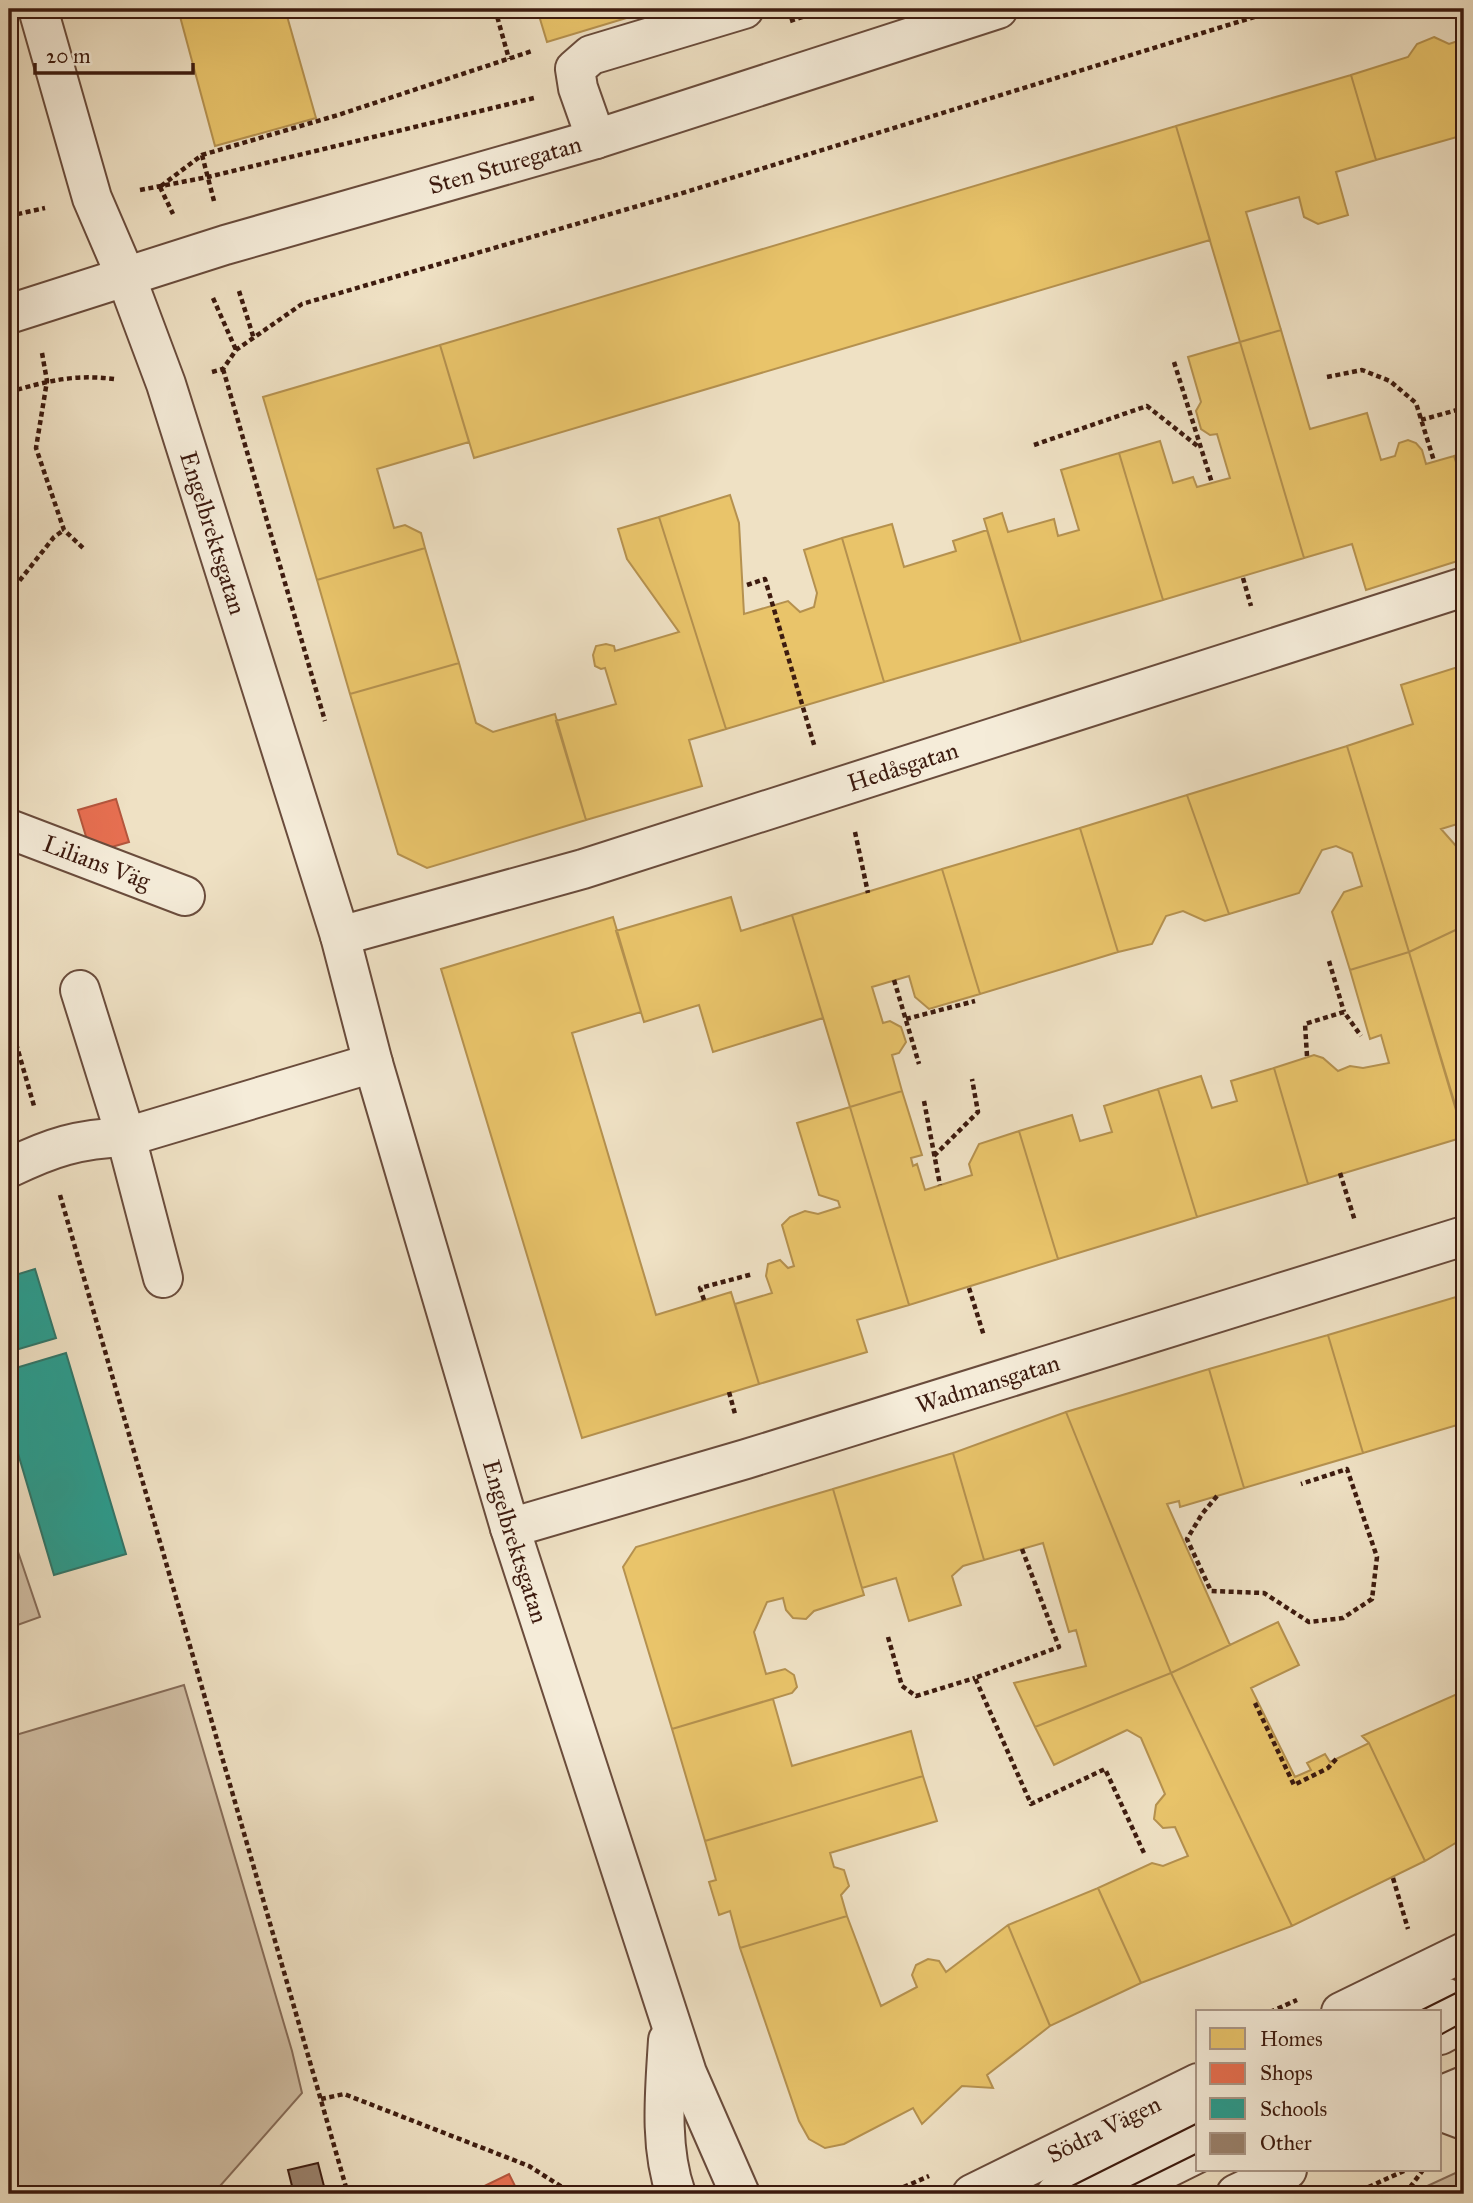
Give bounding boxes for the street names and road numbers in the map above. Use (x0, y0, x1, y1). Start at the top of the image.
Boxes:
street label: Sten Sturegatan (425, 129, 585, 201)
street label: Engelbrektsgatan (173, 448, 253, 618)
street label: Hedåsgatan (844, 735, 962, 798)
street label: Lilians Väg (39, 828, 155, 897)
street label: Wadmansgatan (912, 1348, 1063, 1420)
street label: Engelbrektsgatan (476, 1456, 555, 1627)
street label: Södra Vägen (1042, 2089, 1166, 2170)

